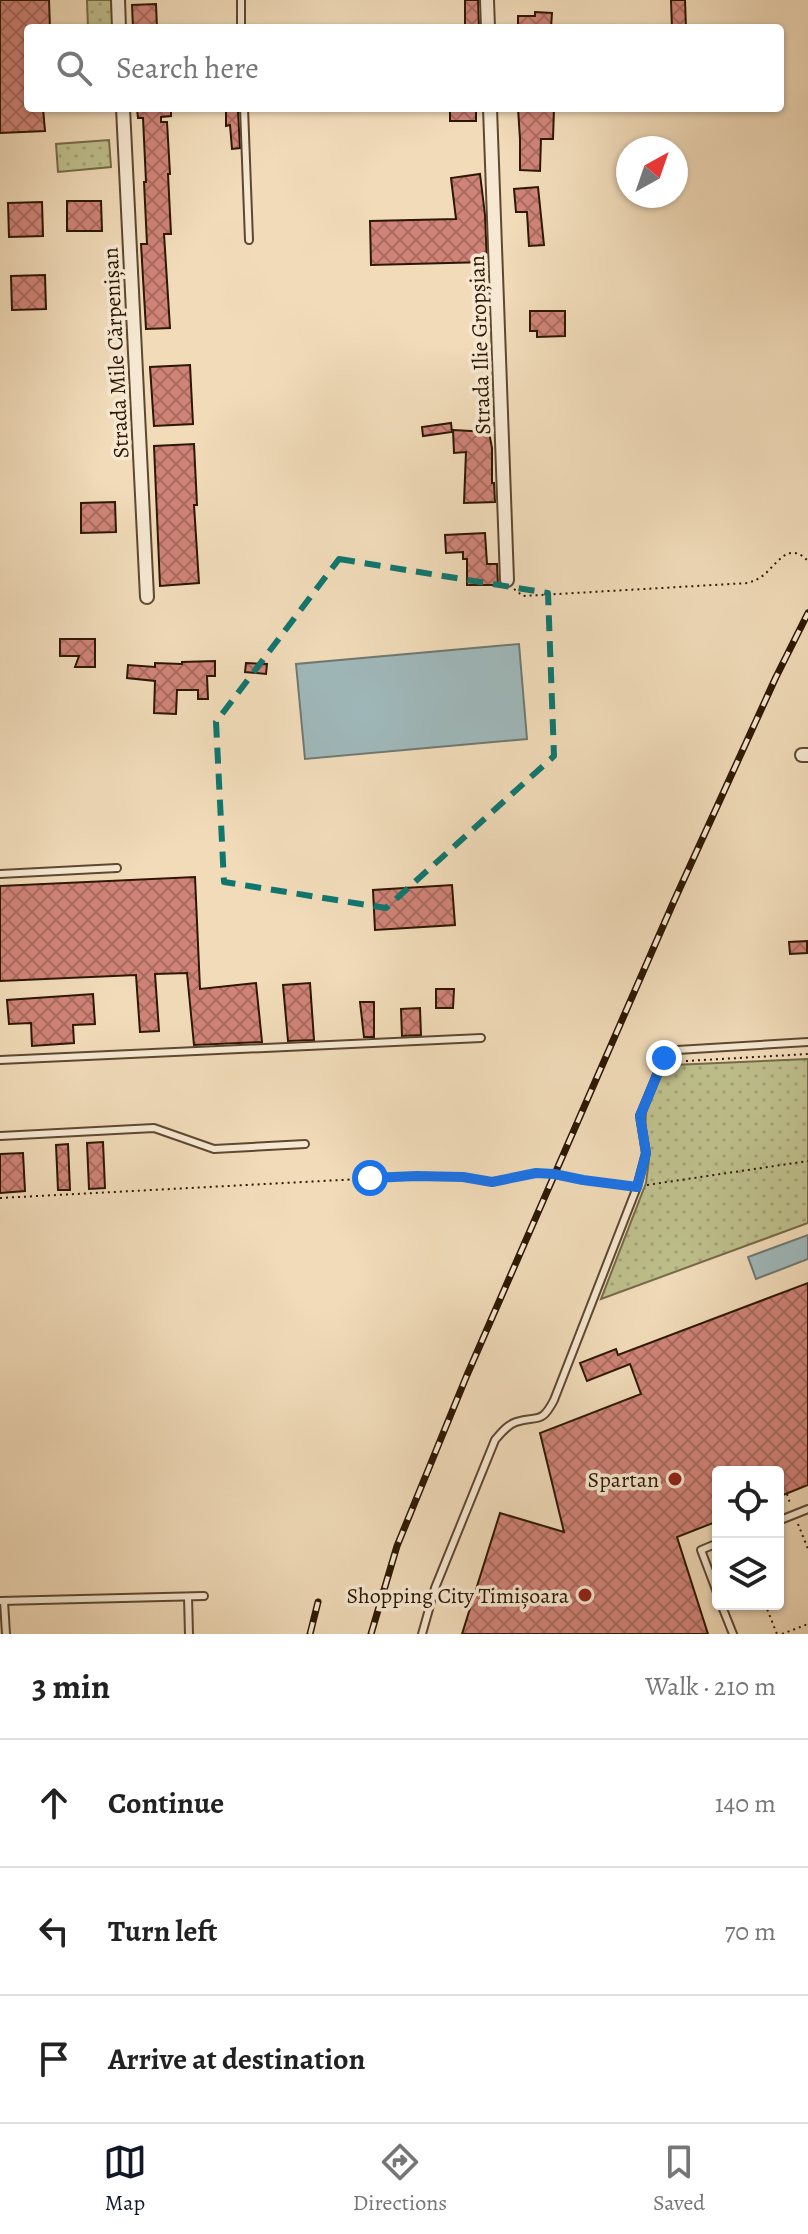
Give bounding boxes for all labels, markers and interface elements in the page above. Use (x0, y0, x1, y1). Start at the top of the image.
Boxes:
search box (24, 24, 784, 112)
icon: search (52, 46, 96, 90)
text: Search here (116, 48, 259, 88)
north arrow (616, 136, 688, 208)
street label: Strada Mile Cărpenișan (95, 247, 137, 459)
street label: Strada Ilie Gropșian (462, 255, 498, 435)
route end (646, 1040, 682, 1076)
route start (352, 1160, 388, 1196)
place label: Spartan (587, 1465, 659, 1495)
map controls (712, 1466, 784, 1610)
button: locate (712, 1466, 784, 1538)
marker: Spartan (666, 1470, 684, 1488)
button: layers (712, 1538, 784, 1610)
place label: Shopping City Timișoara (346, 1581, 570, 1611)
marker: Shopping City Timișoara (576, 1586, 594, 1604)
text: 3 min (32, 1663, 110, 1710)
text: Walk · 210 m (645, 1669, 776, 1704)
icon: ahead (32, 1781, 76, 1825)
text: Continue (108, 1783, 224, 1823)
text: 140 m (715, 1786, 776, 1821)
icon: left (32, 1909, 76, 1953)
text: Turn left (108, 1911, 217, 1951)
text: 70 m (724, 1914, 776, 1949)
icon: arrive (32, 2037, 76, 2081)
text: Arrive at destination (108, 2039, 365, 2079)
tab: Map (103, 2140, 147, 2218)
tab: Directions (353, 2140, 447, 2218)
tab: Saved (653, 2140, 705, 2218)

